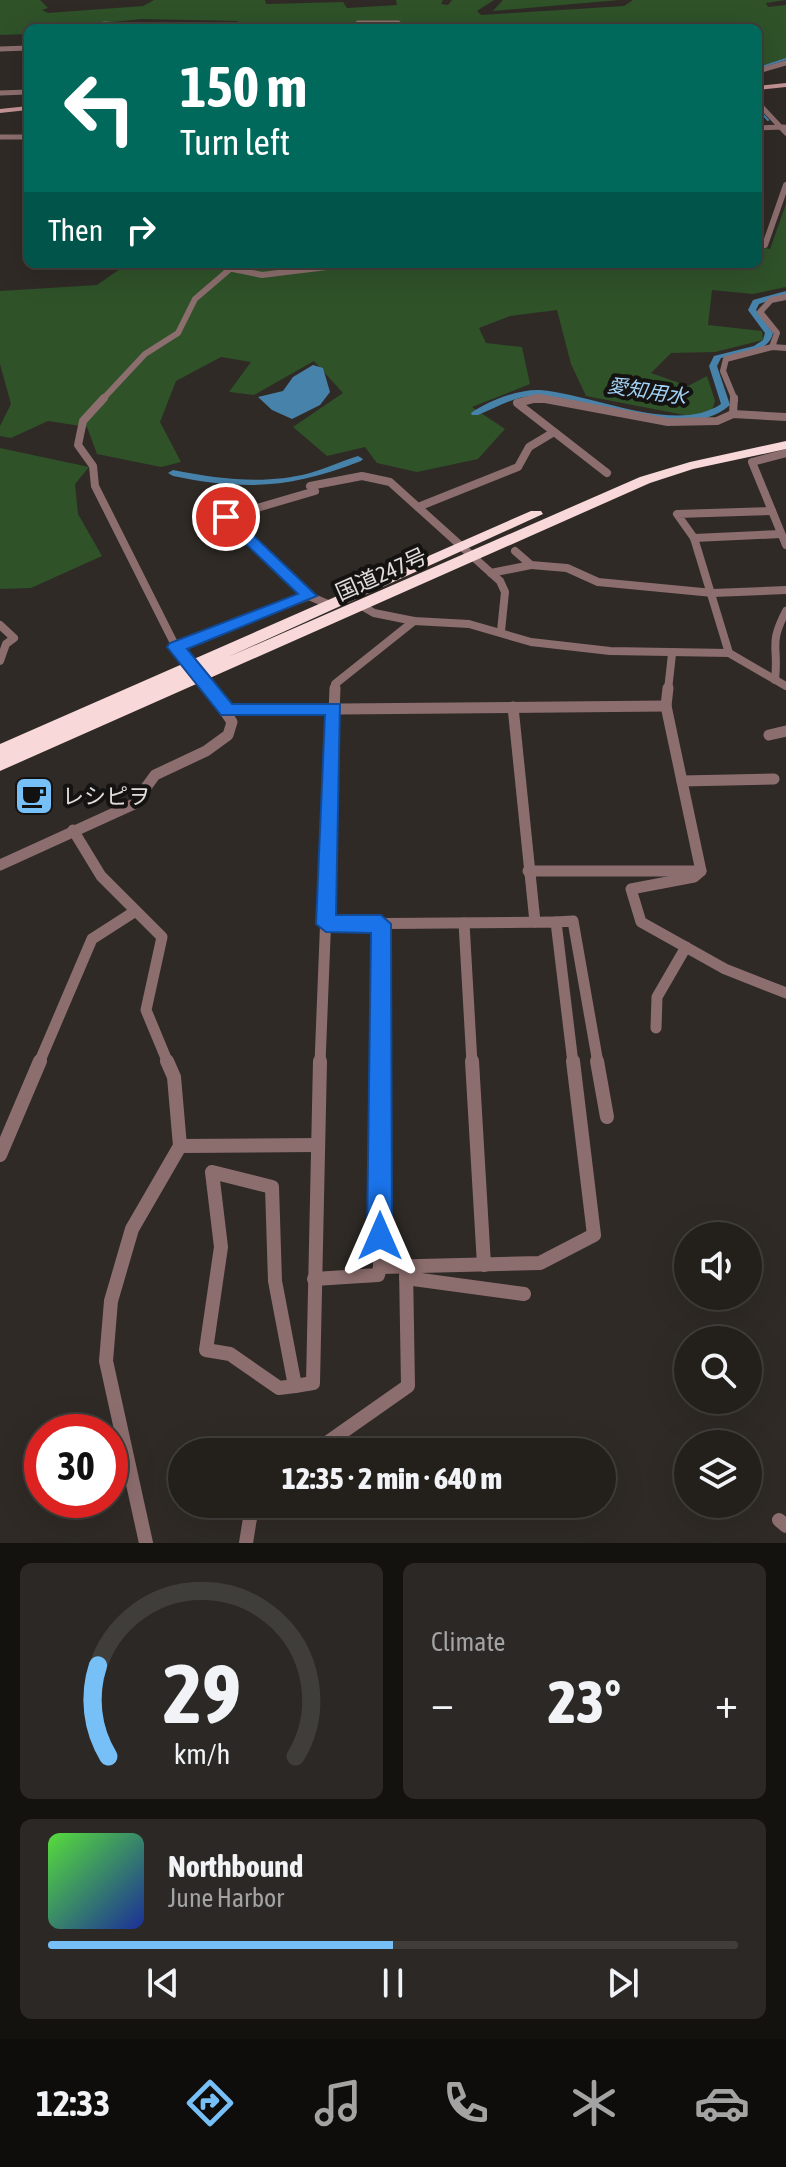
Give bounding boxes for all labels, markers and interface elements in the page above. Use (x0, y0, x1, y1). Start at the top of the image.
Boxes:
text: 150 m (180, 55, 307, 119)
icon: left (48, 56, 152, 160)
text: Turn left (180, 121, 290, 163)
icon: right (119, 208, 163, 252)
text: Then (48, 213, 103, 247)
water label: 愛知用水 (606, 373, 690, 408)
pin (192, 483, 260, 551)
icon: arrive (204, 495, 248, 539)
street label: 国道247号 (331, 542, 431, 606)
cafe icon: レシピヲ (13, 775, 55, 817)
place label: レシピヲ (62, 783, 150, 809)
position arrow (338, 1194, 422, 1278)
map controls (674, 1222, 762, 1518)
button: sound (674, 1222, 762, 1310)
button: search (674, 1326, 762, 1414)
speed limit sign: 30 (24, 1414, 128, 1518)
button: layers (674, 1430, 762, 1518)
text: 12:35 · 2 min · 640 m (282, 1461, 502, 1495)
text: Climate (431, 1627, 505, 1657)
text: 29 (162, 1645, 241, 1741)
text: 23° (548, 1667, 621, 1736)
text: − (431, 1677, 454, 1727)
text: + (715, 1677, 738, 1727)
text: km/h (173, 1737, 230, 1770)
text: Northbound (168, 1849, 303, 1883)
text: June Harbor (168, 1883, 284, 1913)
icon: previous (141, 1961, 185, 2005)
icon: pause (371, 1961, 415, 2005)
icon: next (601, 1961, 645, 2005)
icon: directions (182, 2075, 238, 2131)
icon: music (310, 2075, 366, 2131)
icon: phone (438, 2075, 494, 2131)
icon: climate (566, 2075, 622, 2131)
icon: car (694, 2075, 750, 2131)
text: 12:33 (36, 2082, 110, 2124)

